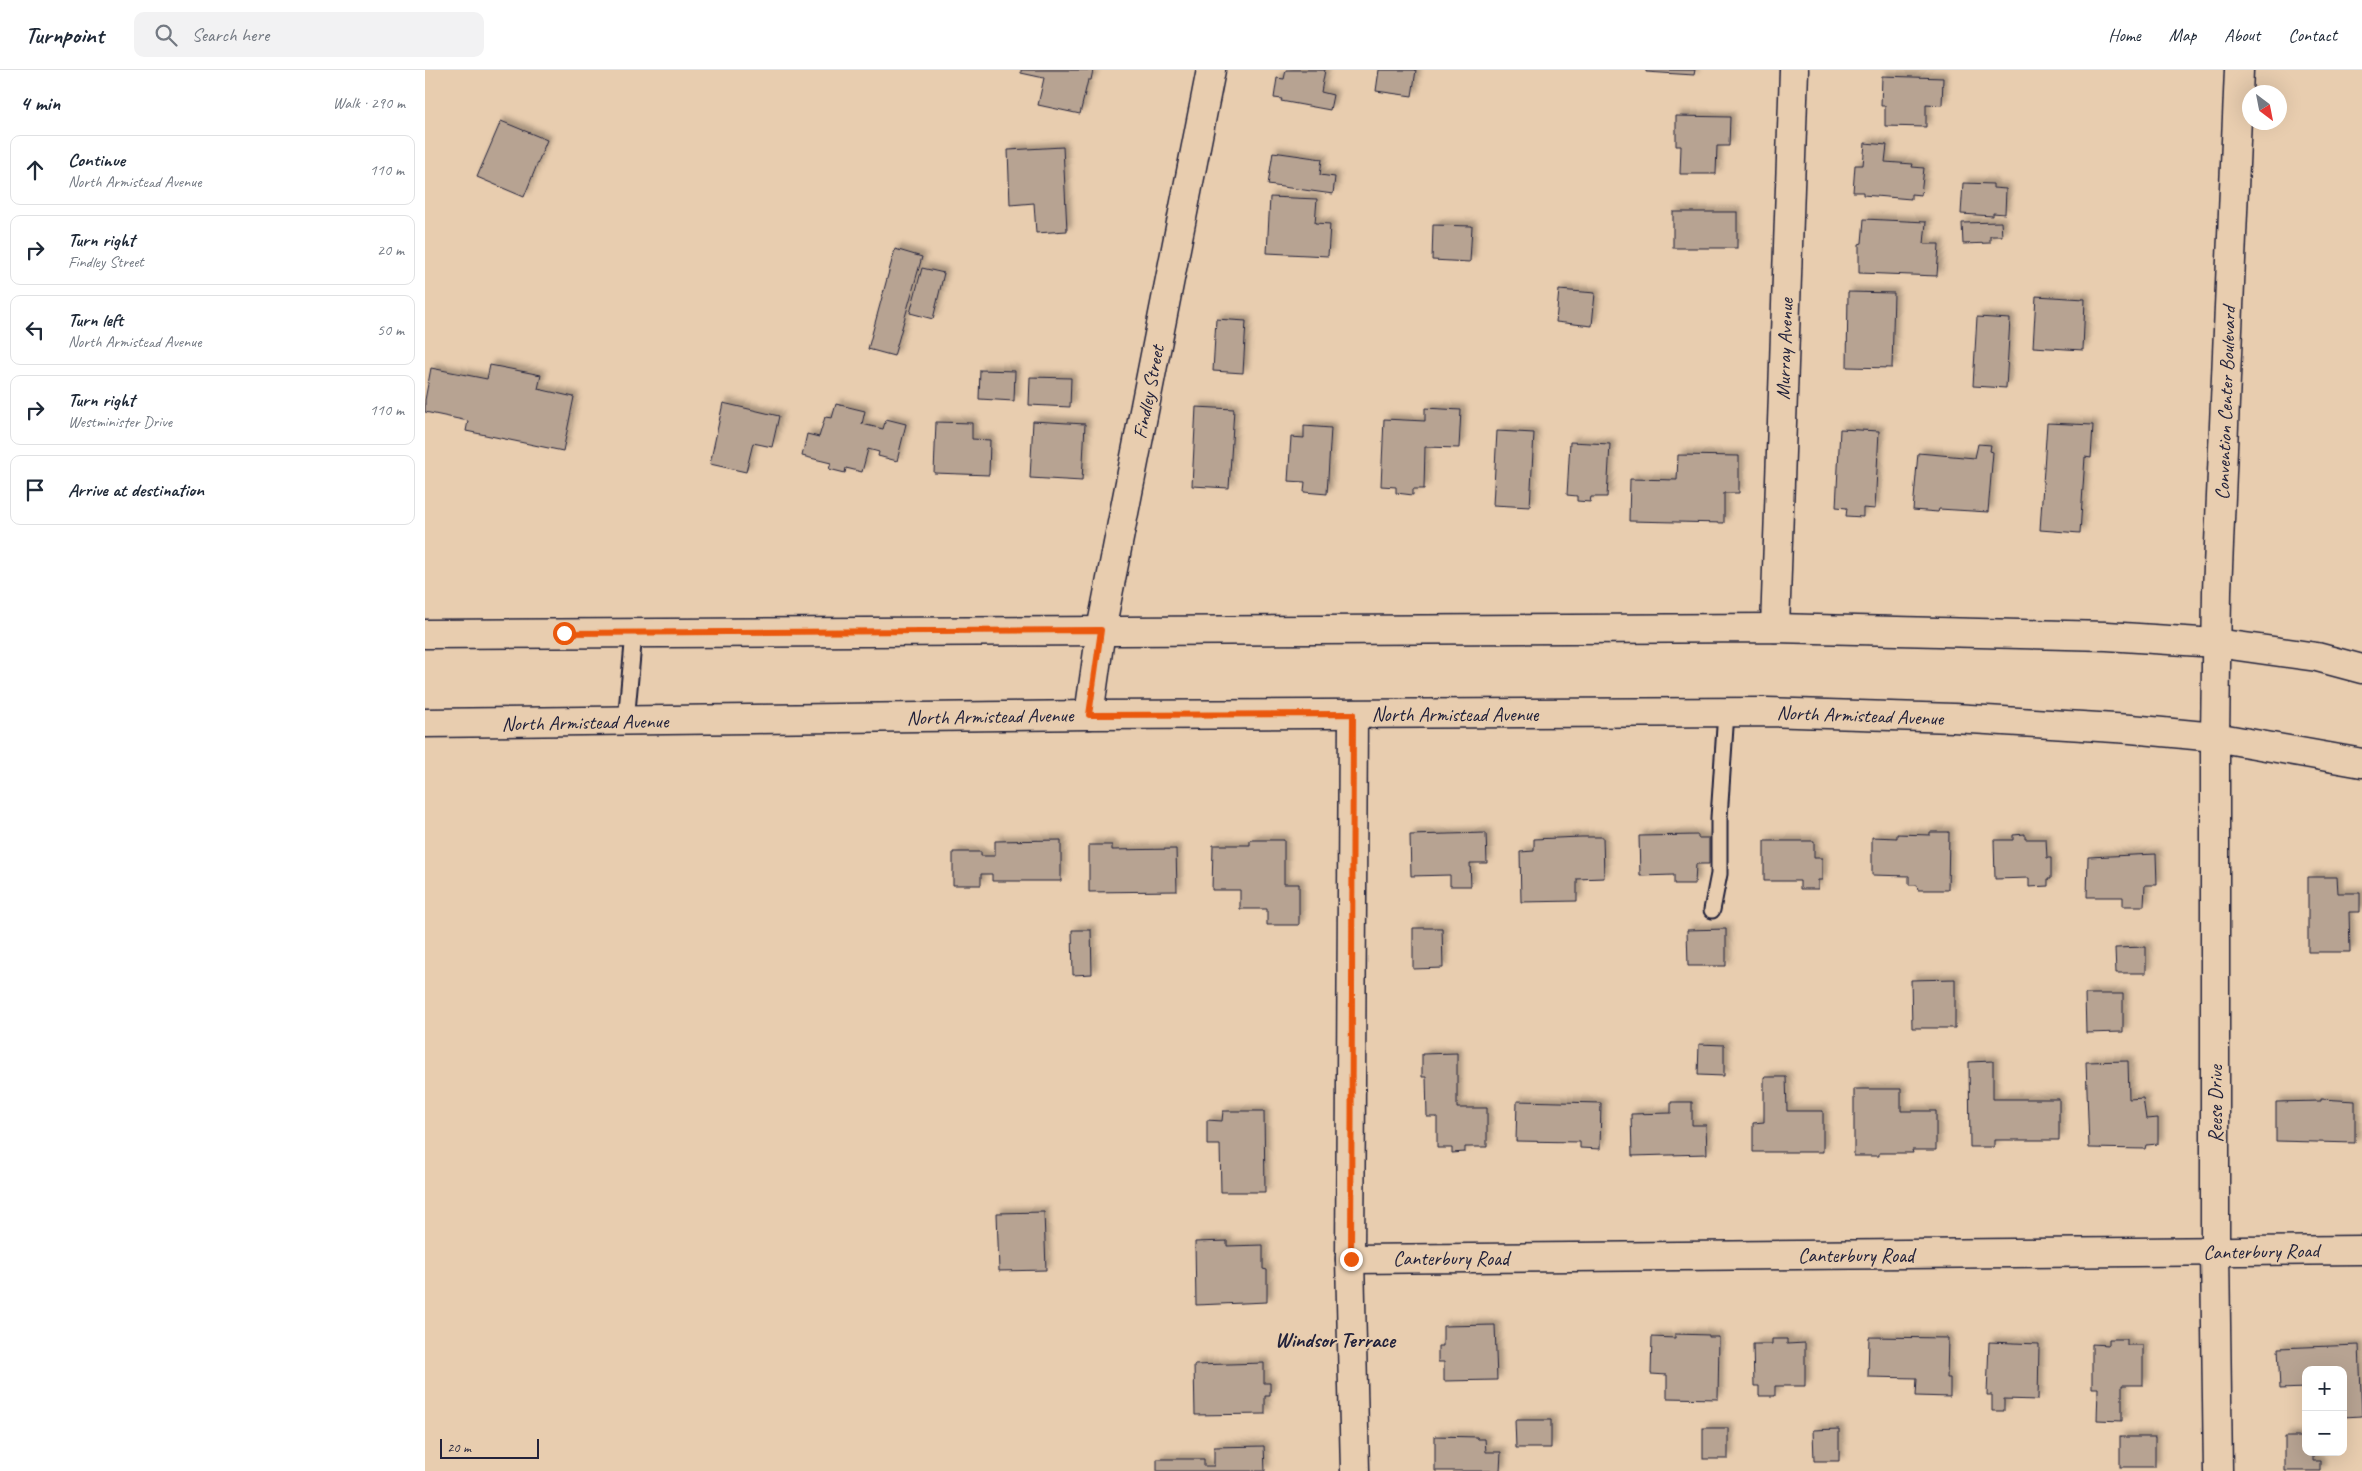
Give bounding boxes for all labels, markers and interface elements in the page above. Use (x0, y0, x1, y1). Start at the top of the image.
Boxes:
search box (134, 12, 484, 57)
text: Turnpoint (25, 20, 104, 50)
icon: search (152, 21, 180, 49)
text: Search here (192, 23, 269, 47)
text: Home (2108, 24, 2141, 46)
text: Map (2169, 24, 2196, 46)
text: About (2224, 24, 2260, 46)
text: Contact (2288, 24, 2337, 46)
north arrow (2242, 85, 2287, 130)
text: 4 min (20, 90, 60, 116)
text: Walk · 290 m (333, 93, 405, 113)
text: Continue (68, 148, 125, 172)
icon: ahead (21, 156, 49, 184)
text: 110 m (370, 160, 404, 180)
text: North Armistead Avenue (68, 172, 201, 192)
text: Turn right (68, 228, 135, 252)
icon: right (21, 236, 49, 264)
text: 20 m (377, 240, 404, 260)
text: Findley Street (68, 252, 144, 272)
street label: Murray Avenue (1770, 296, 1799, 400)
street label: Convention Center Boulevard (2210, 303, 2241, 500)
text: Turn left (68, 308, 123, 332)
icon: left (21, 316, 49, 344)
text: 50 m (377, 320, 404, 340)
text: North Armistead Avenue (68, 332, 201, 352)
street label: Findley Street (1127, 341, 1170, 441)
text: Turn right (68, 388, 135, 412)
icon: right (21, 396, 49, 424)
text: 110 m (370, 400, 404, 420)
text: Westminister Drive (68, 412, 172, 432)
icon: arrive (21, 476, 49, 504)
text: Arrive at destination (68, 478, 204, 502)
route start (553, 622, 576, 645)
street label: North Armistead Avenue (1776, 700, 1945, 731)
street label: North Armistead Avenue (1372, 702, 1540, 727)
street label: North Armistead Avenue (906, 703, 1075, 730)
street label: North Armistead Avenue (501, 709, 670, 736)
street label: Reese Drive (2203, 1064, 2228, 1143)
street label: Canterbury Road (2203, 1238, 2322, 1265)
street label: Canterbury Road (1798, 1243, 1917, 1268)
street label: Canterbury Road (1393, 1246, 1512, 1271)
route end (1340, 1248, 1363, 1271)
district label: Windsor Terrace (1275, 1327, 1397, 1353)
map controls (2302, 1366, 2347, 1456)
button: + (2302, 1366, 2347, 1411)
button: − (2302, 1411, 2347, 1456)
scale bar (440, 1436, 539, 1459)
text: 20 m (447, 1439, 471, 1456)

